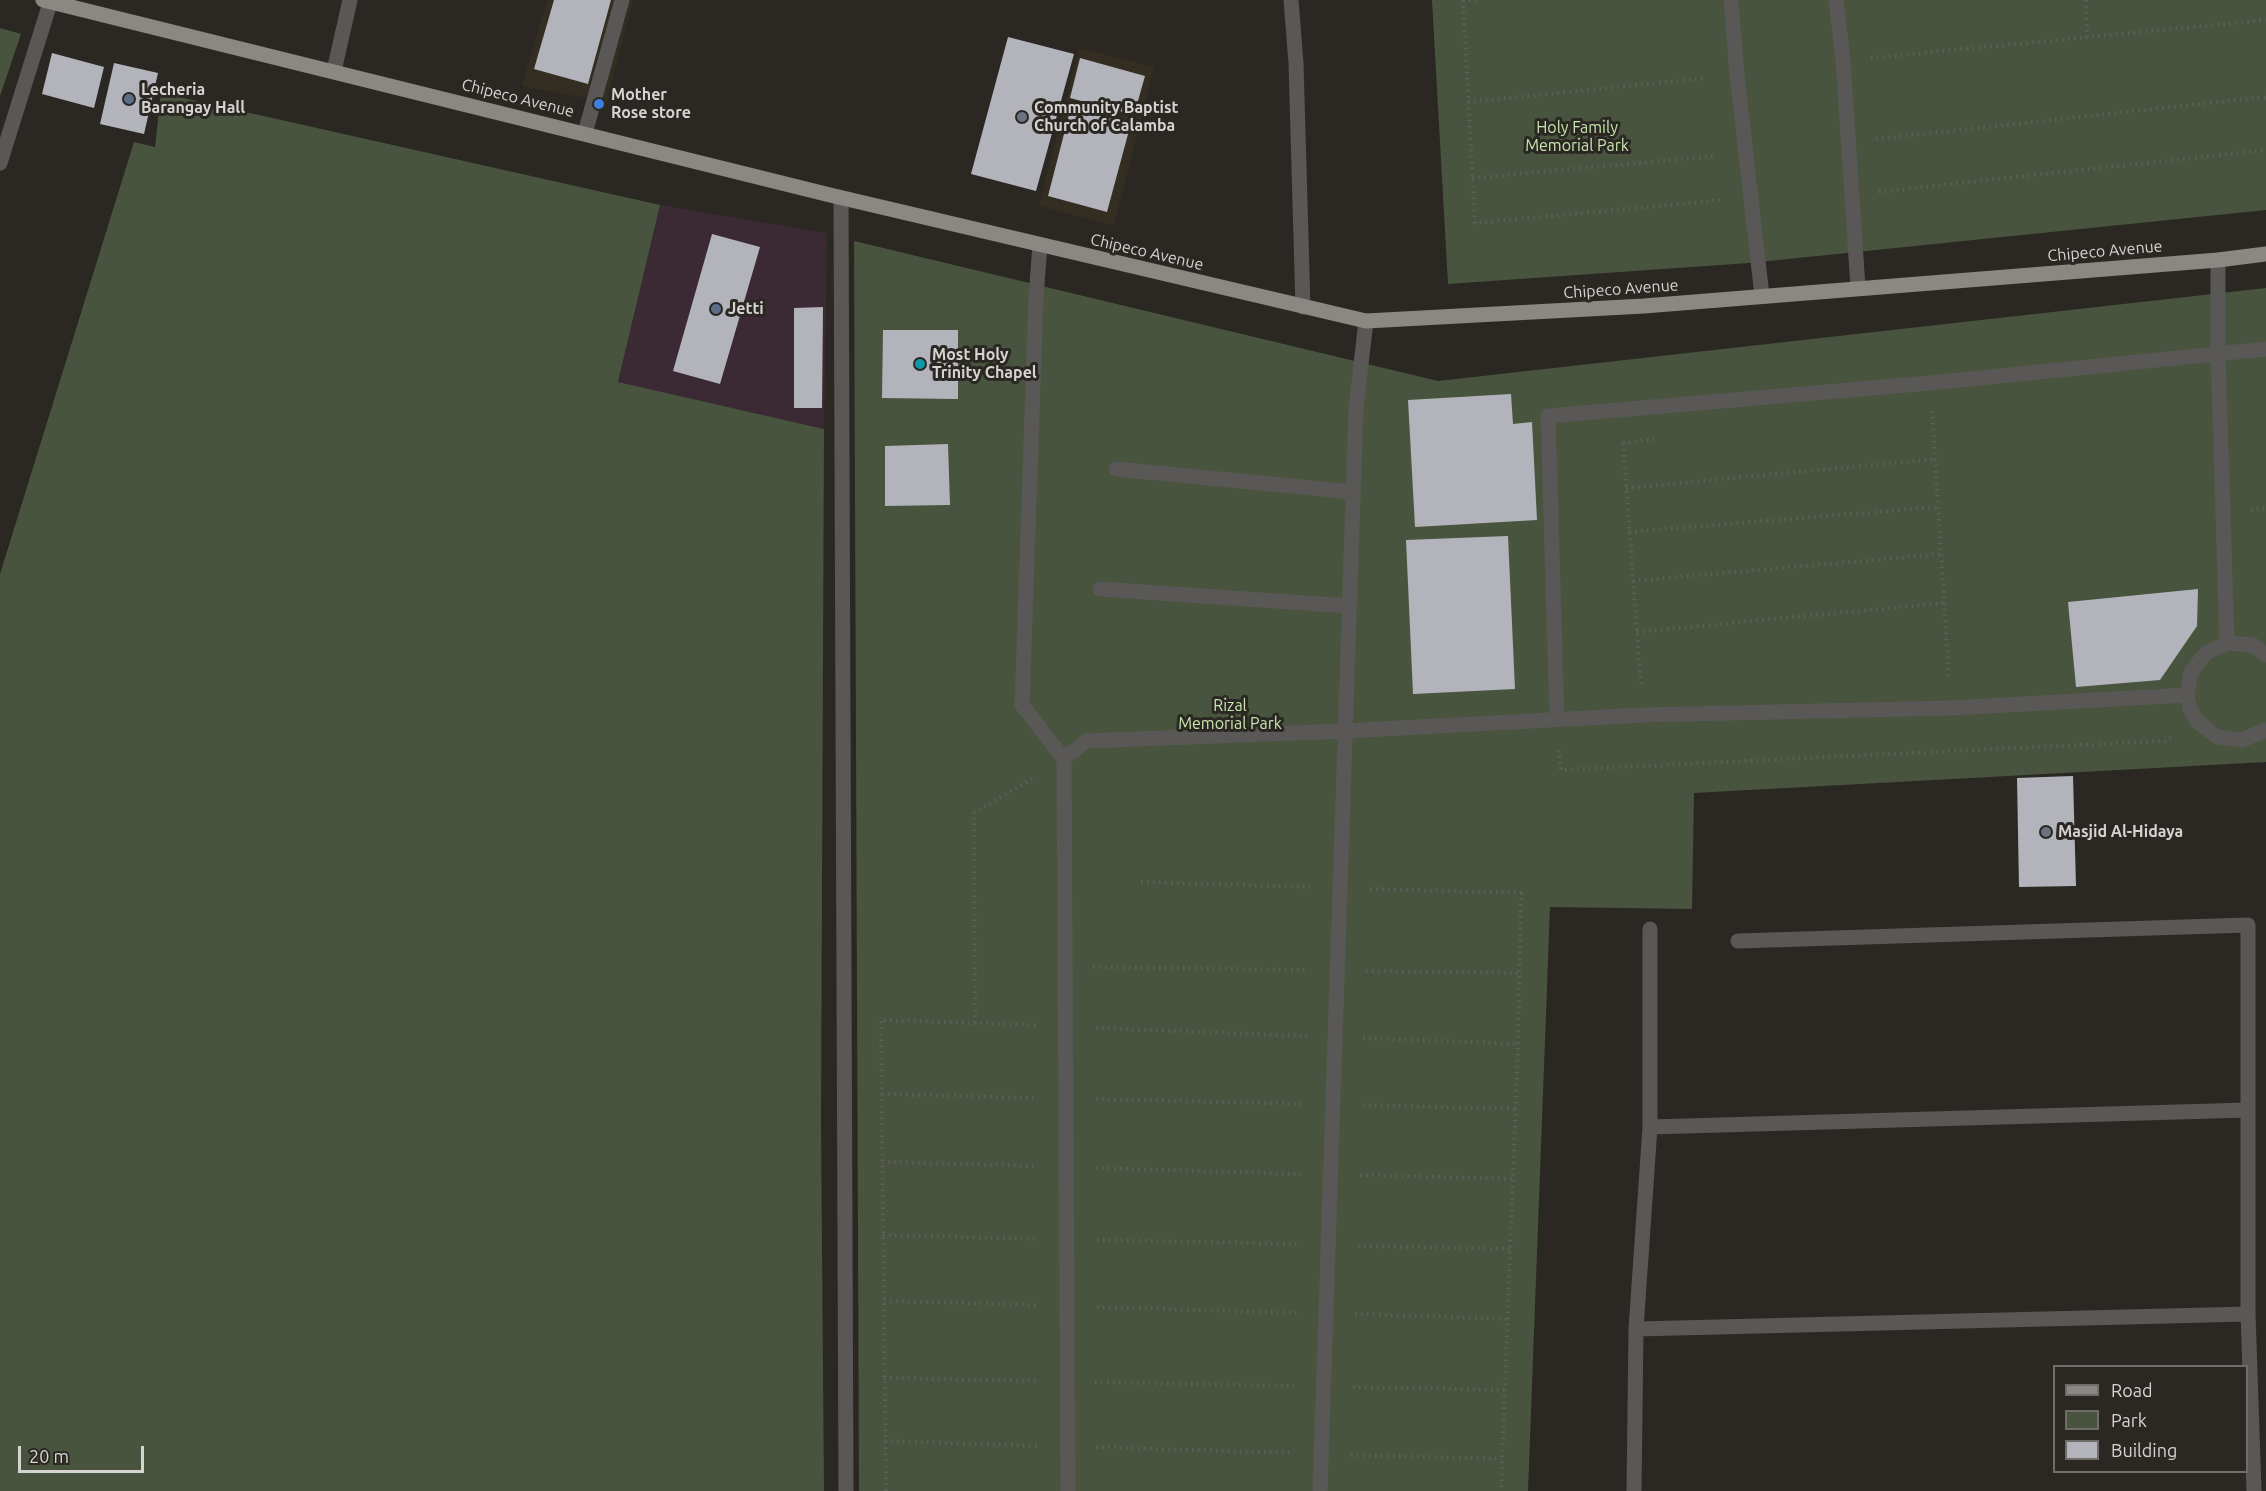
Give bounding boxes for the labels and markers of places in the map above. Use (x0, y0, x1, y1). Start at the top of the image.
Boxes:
place label: Lecheria Barangay Hall (141, 80, 245, 118)
place label: Mother Rose store (611, 85, 691, 123)
marker: Lecheria Barangay Hall (122, 92, 136, 106)
marker: Mother Rose store (592, 97, 606, 111)
place label: Community Baptist Church of Calamba (1034, 98, 1178, 136)
marker: Community Baptist Church of Calamba (1015, 110, 1029, 124)
place label: Jetti (728, 299, 764, 319)
marker: Jetti (709, 302, 723, 316)
place label: Most Holy Trinity Chapel (932, 345, 1037, 383)
marker: Most Holy Trinity Chapel (913, 357, 927, 371)
place label: Masjid Al-Hidaya (2058, 822, 2183, 842)
marker: Masjid Al-Hidaya (2039, 825, 2053, 839)

